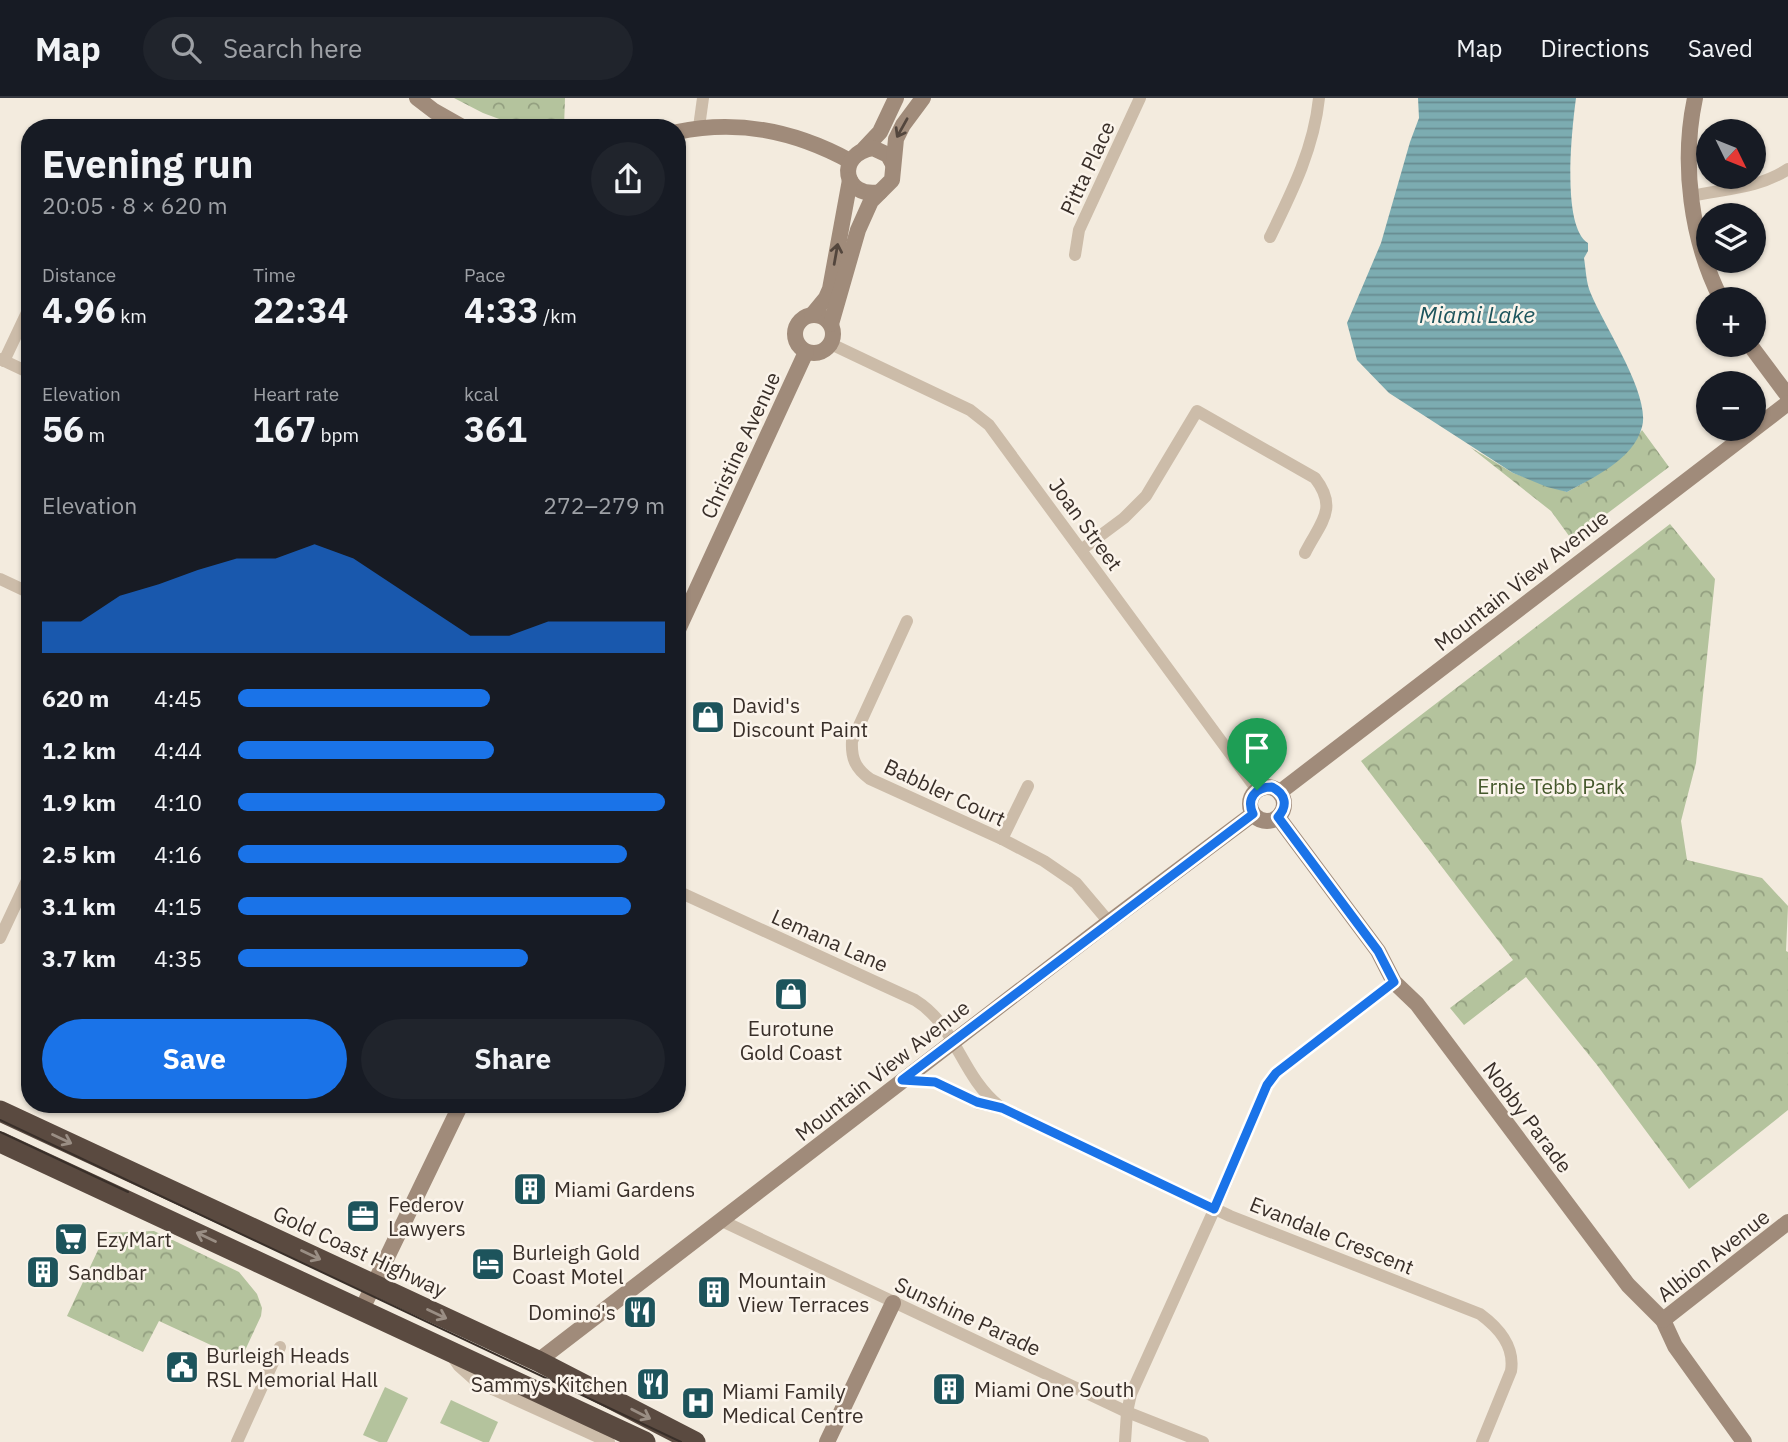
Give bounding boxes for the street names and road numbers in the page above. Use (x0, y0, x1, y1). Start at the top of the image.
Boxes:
street label: Pitta Place (1053, 117, 1121, 219)
street label: Christine Avenue (694, 367, 786, 523)
street label: Joan Street (1043, 472, 1129, 576)
street label: Mountain View Avenue (1428, 503, 1614, 657)
street label: Babbler Court (880, 752, 1010, 832)
street label: Lemana Lane (767, 902, 893, 978)
street label: Mountain View Avenue (789, 993, 975, 1147)
street label: Nobby Parade (1477, 1056, 1579, 1178)
street label: Evandale Crescent (1246, 1189, 1418, 1281)
street label: Gold Coast Highway (269, 1199, 452, 1304)
street label: Albion Avenue (1651, 1202, 1775, 1308)
street label: Sunshine Parade (890, 1270, 1046, 1362)

